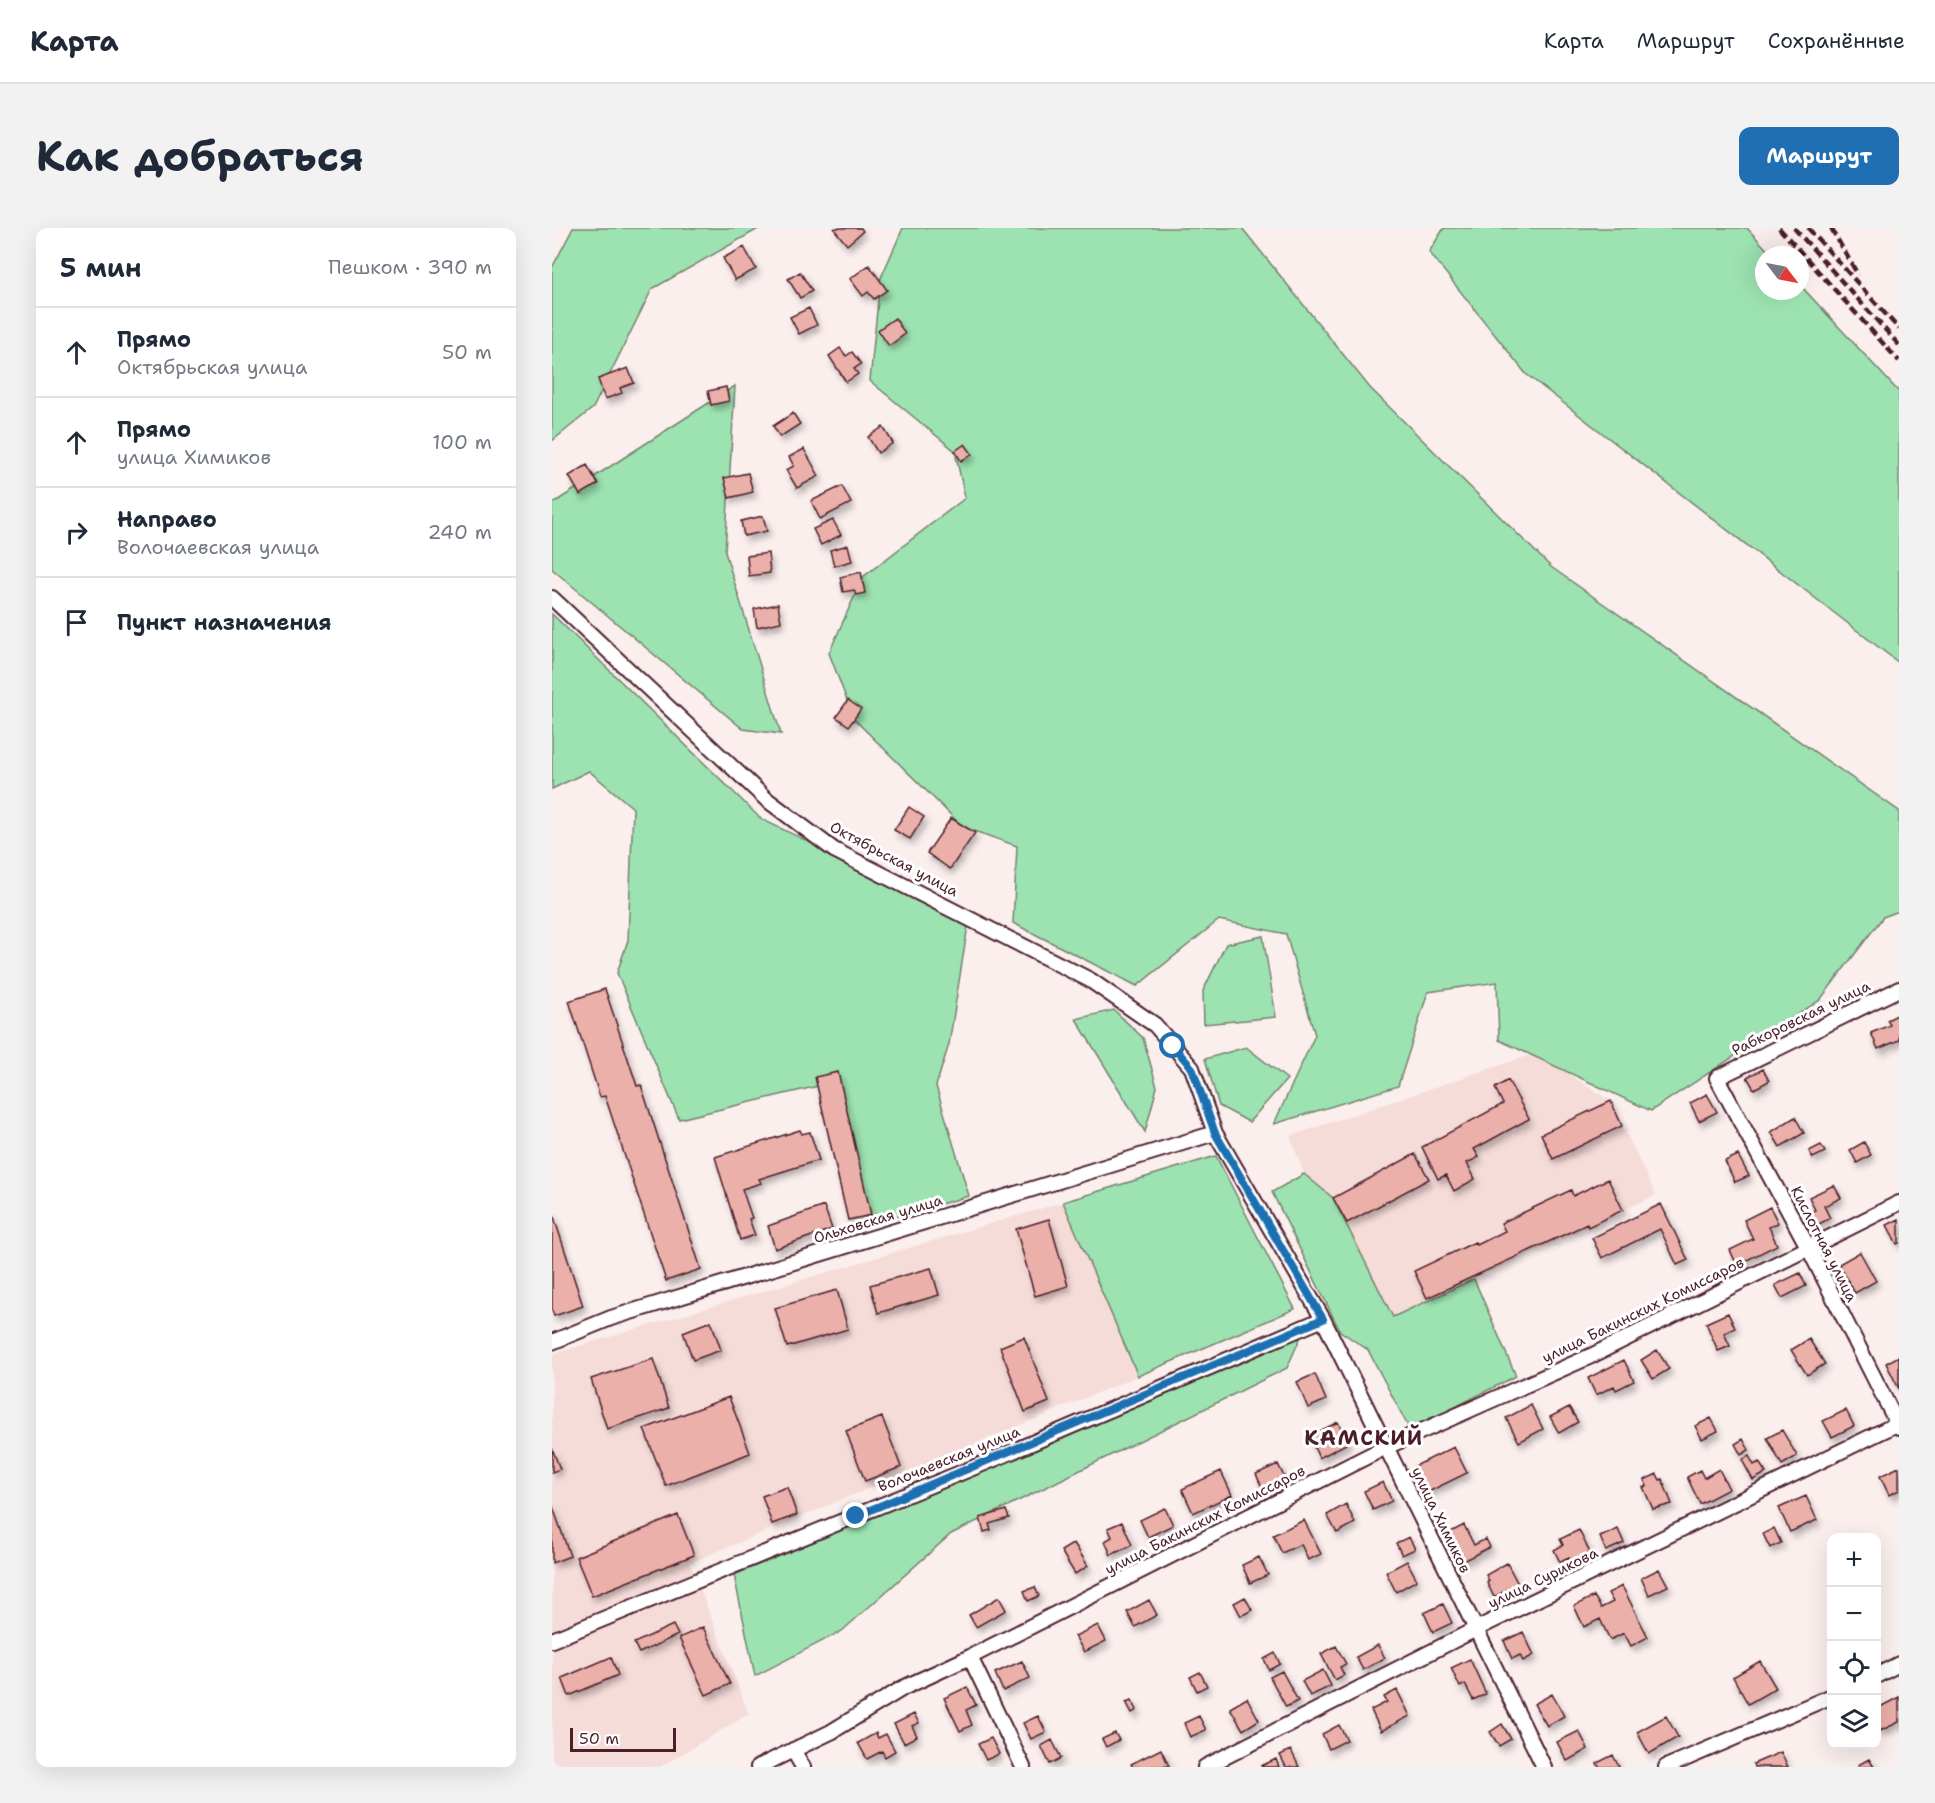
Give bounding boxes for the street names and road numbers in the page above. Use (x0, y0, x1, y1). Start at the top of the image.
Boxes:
street label: Октябрьская улица (826, 817, 962, 902)
street label: Рабкоровская улица (1729, 976, 1874, 1060)
street label: Кислотная улица (1786, 1183, 1862, 1306)
street label: Ольховская улица (811, 1190, 946, 1248)
street label: улица Бакинских Комиссаров (1539, 1252, 1747, 1368)
street label: Волочаевская улица (875, 1421, 1024, 1497)
street label: улица Бакинских Комиссаров (1101, 1461, 1309, 1579)
street label: улица Химиков (1407, 1464, 1475, 1576)
street label: улица Сурикова (1485, 1542, 1602, 1613)

